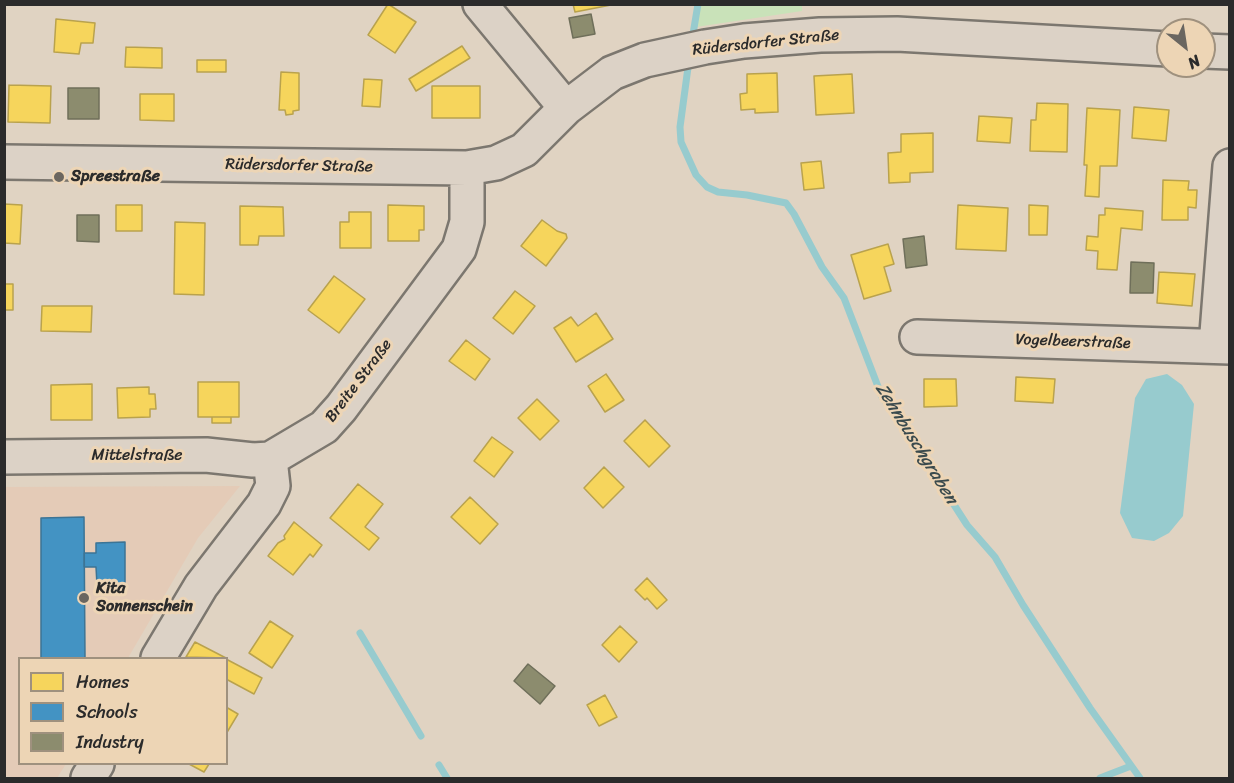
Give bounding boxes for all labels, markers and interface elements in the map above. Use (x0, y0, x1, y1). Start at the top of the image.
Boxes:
north arrow (1156, 18, 1216, 78)
street label: Rüdersdorfer Straße (692, 26, 840, 60)
text: N (1182, 47, 1206, 78)
street label: Rüdersdorfer Straße (225, 155, 373, 177)
place label: Spreestraße (71, 167, 160, 187)
marker: Spreestraße (52, 170, 66, 184)
street label: Vogelbeerstraße (1015, 330, 1131, 354)
street label: Breite Straße (322, 336, 396, 426)
water label: Zehnbuschgraben (870, 380, 962, 508)
street label: Mittelstraße (91, 446, 183, 466)
place label: Kita Sonnenschein (96, 579, 193, 617)
marker: Kita Sonnenschein (77, 591, 91, 605)
legend (18, 657, 228, 765)
text: Homes (76, 666, 129, 698)
text: Schools (76, 696, 137, 728)
text: Industry (76, 726, 144, 758)

